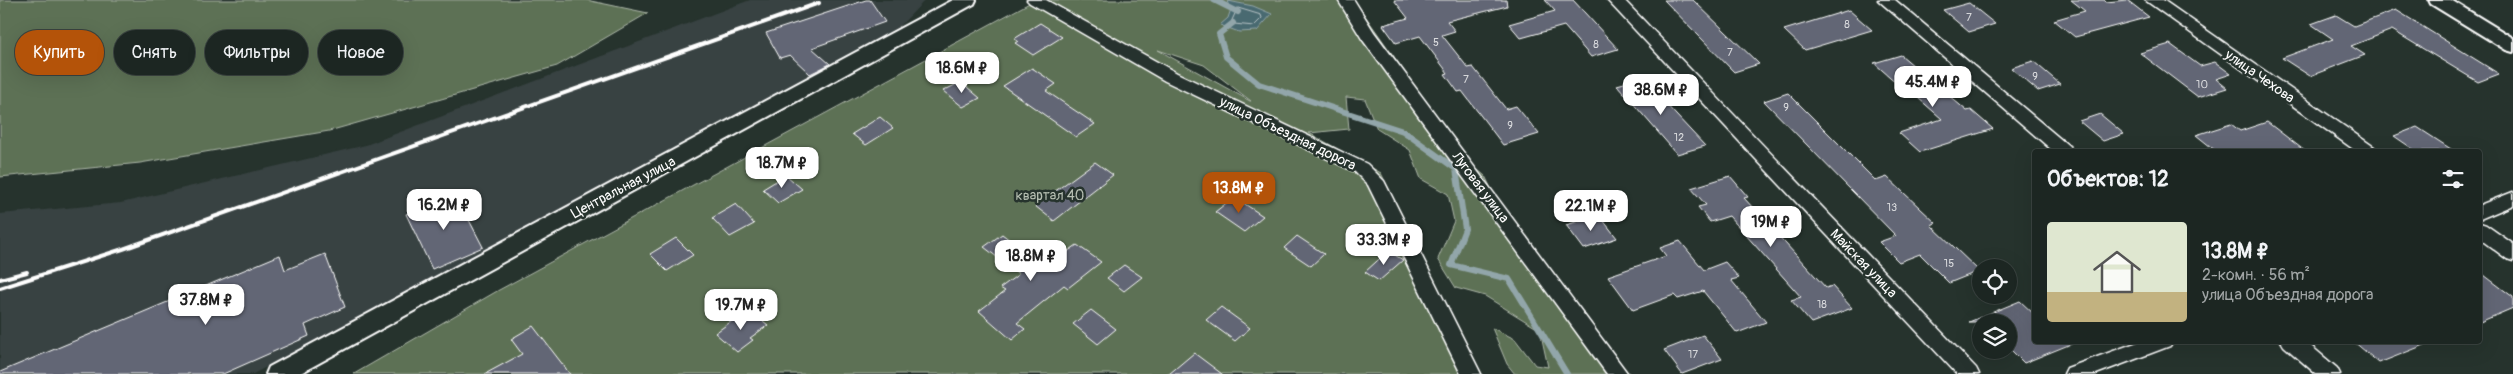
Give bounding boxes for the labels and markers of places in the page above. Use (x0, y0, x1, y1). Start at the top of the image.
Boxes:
pin: 18.6M ₽ (916, 52, 1008, 94)
pin: 45.4M ₽ (1887, 66, 1979, 108)
pin: 38.6M ₽ (1615, 74, 1707, 116)
pin: 18.7M ₽ (736, 146, 828, 189)
pin: 13.8M ₽ (1193, 172, 1285, 214)
pin: 16.2M ₽ (398, 188, 490, 231)
pin: 22.1M ₽ (1545, 190, 1637, 232)
pin: 19M ₽ (1736, 206, 1806, 248)
pin: 33.3M ₽ (1338, 224, 1430, 266)
pin: 18.8M ₽ (985, 240, 1077, 282)
pin: 37.8M ₽ (160, 284, 252, 326)
pin: 19.7M ₽ (695, 288, 787, 331)

